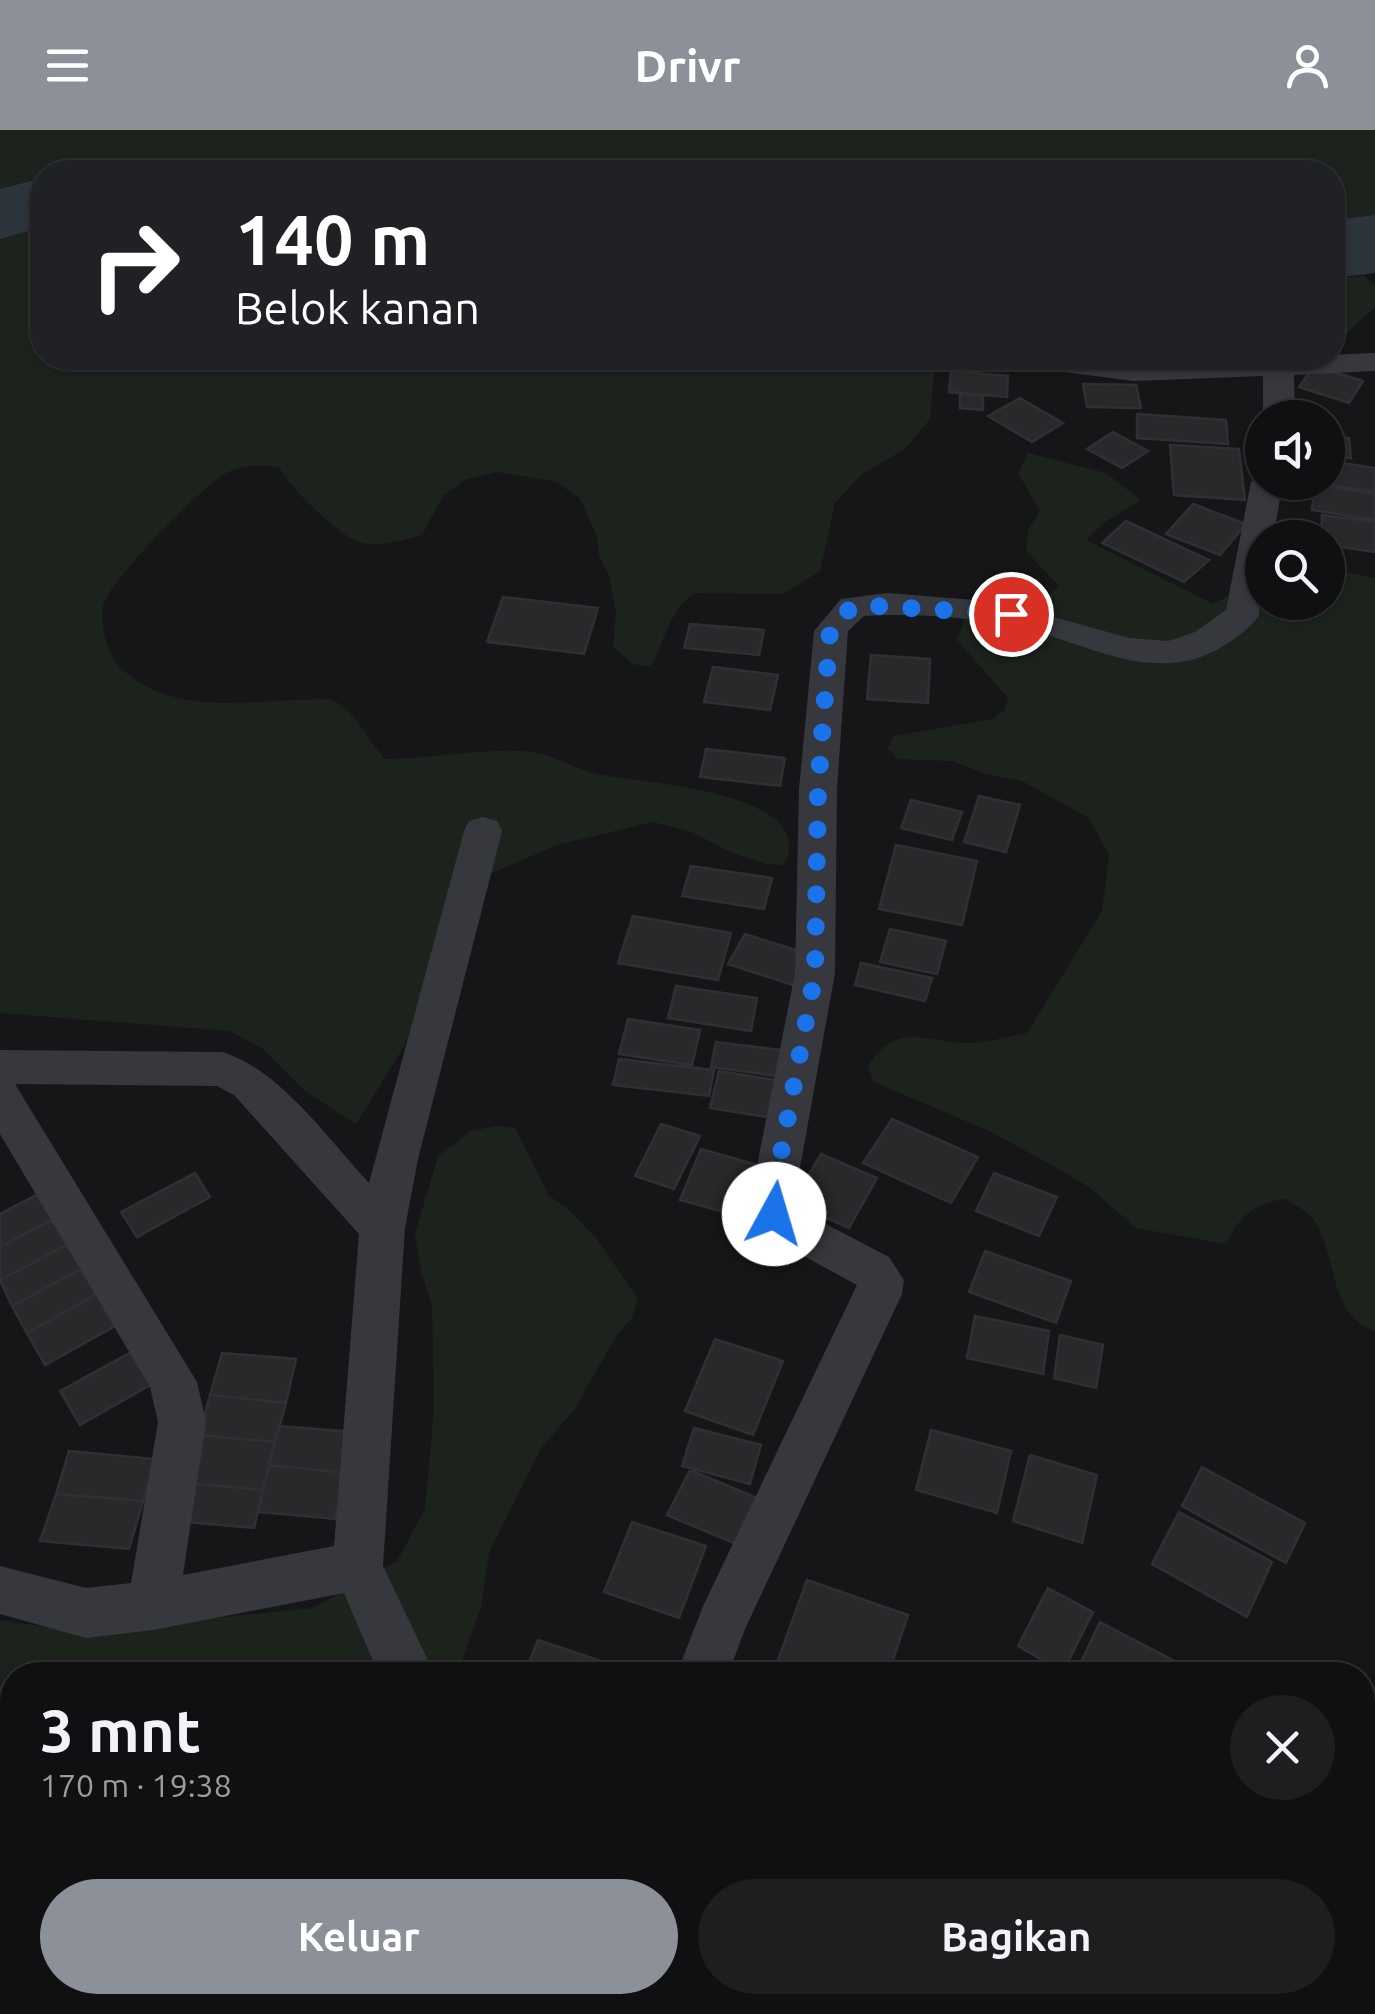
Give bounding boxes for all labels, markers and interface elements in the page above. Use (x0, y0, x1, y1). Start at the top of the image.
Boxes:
icon: menu (40, 38, 95, 93)
icon: person (1280, 38, 1335, 93)
text: Drivr (635, 40, 740, 91)
icon: right (70, 200, 200, 330)
text: 140 m (235, 200, 430, 278)
text: Belok kanan (235, 282, 480, 333)
map controls (1245, 400, 1345, 620)
button: sound (1245, 400, 1345, 500)
button: search (1245, 520, 1345, 620)
pin (969, 572, 1054, 657)
icon: arrive (984, 587, 1039, 642)
position arrow (722, 1162, 826, 1266)
button: close (1230, 1695, 1335, 1800)
text: 3 mnt (40, 1696, 201, 1763)
text: 170 m · 19:38 (40, 1767, 232, 1803)
button: Keluar (40, 1879, 678, 1994)
button: Bagikan (698, 1879, 1335, 1994)

